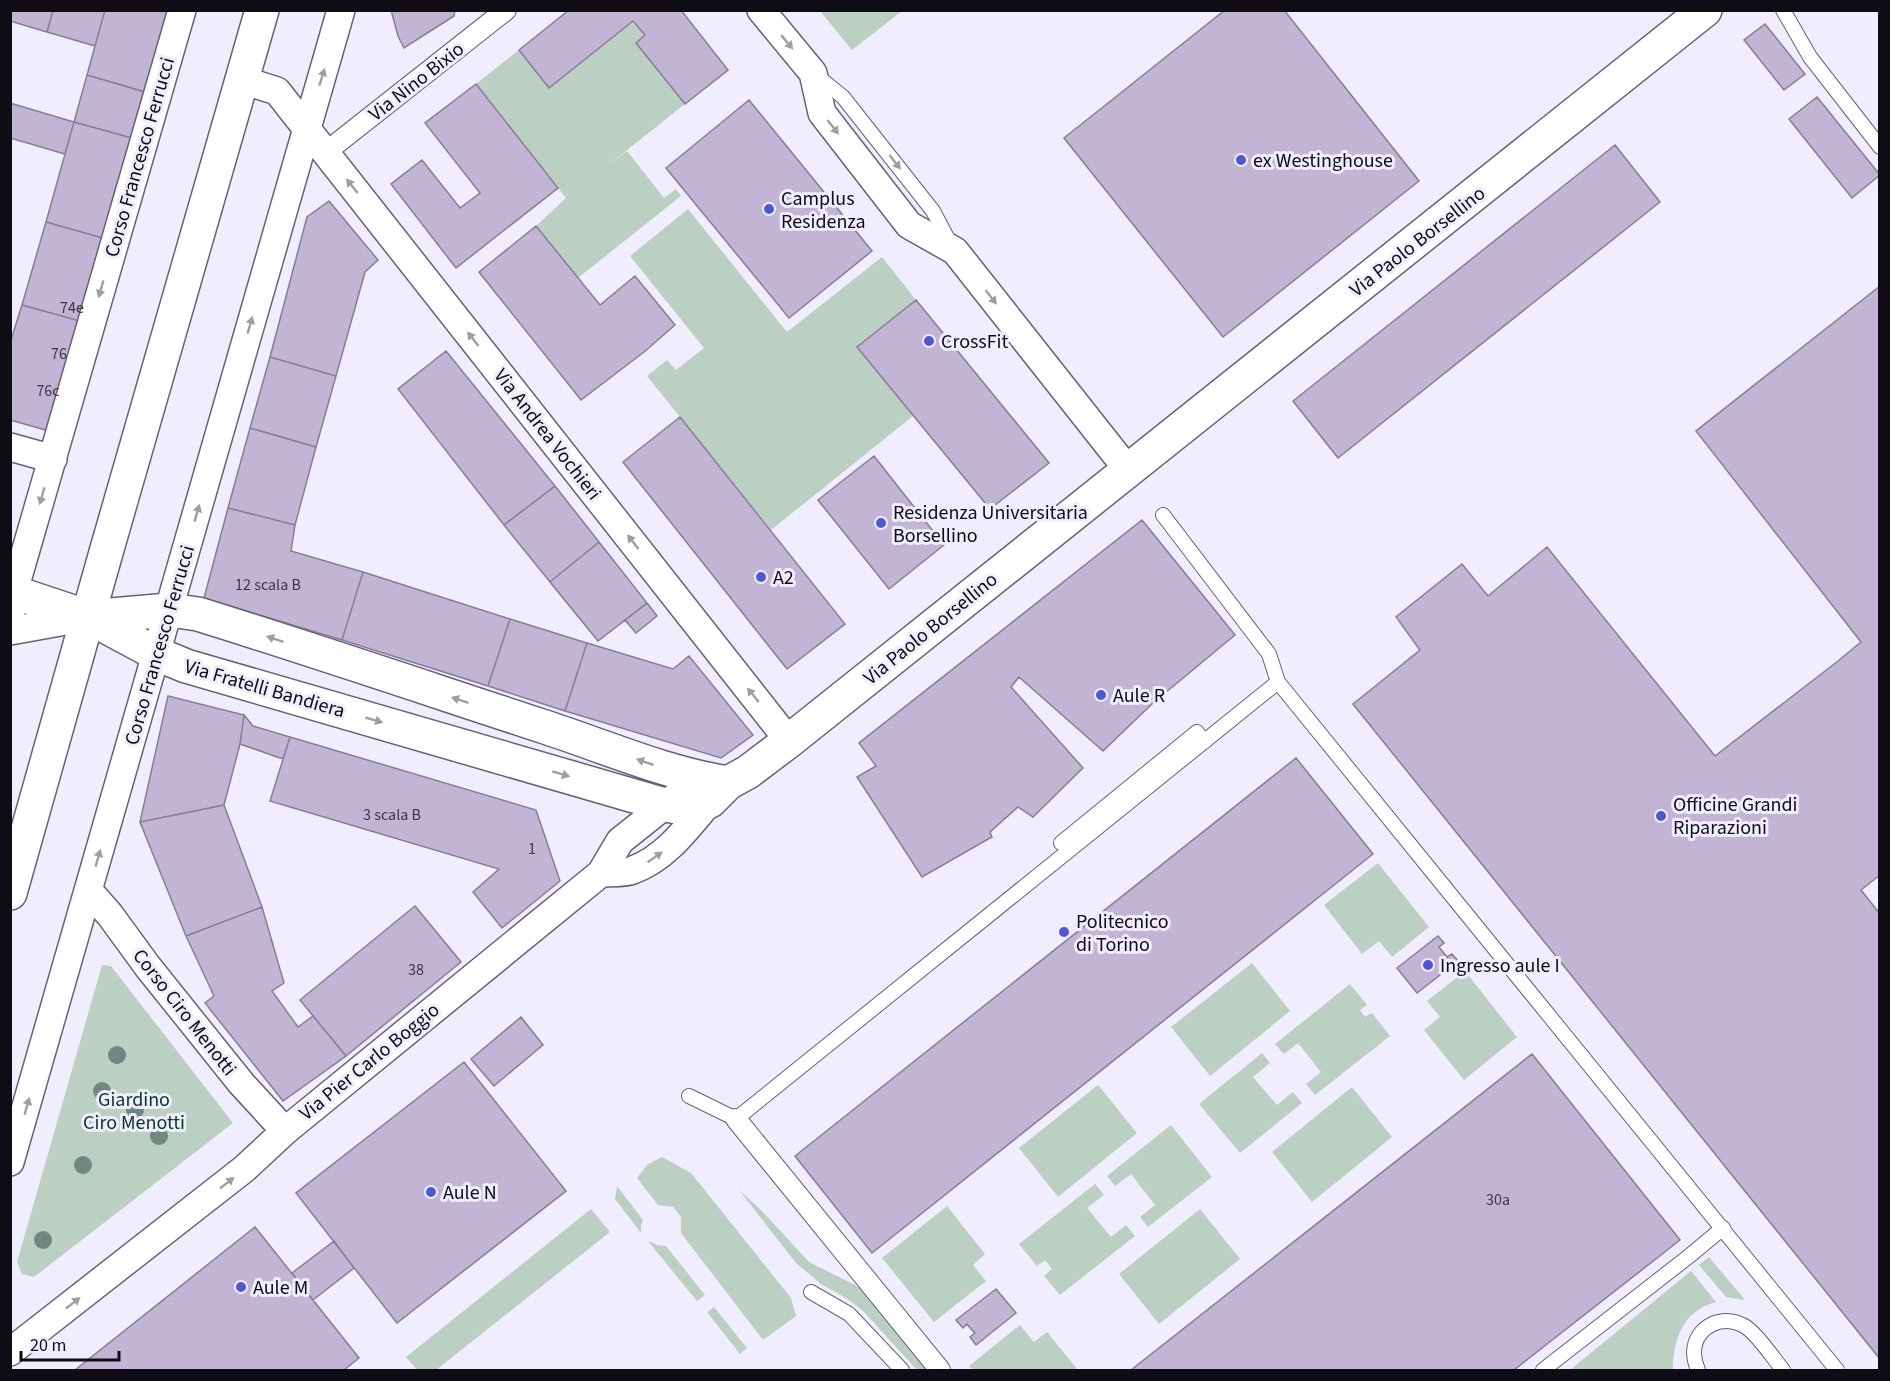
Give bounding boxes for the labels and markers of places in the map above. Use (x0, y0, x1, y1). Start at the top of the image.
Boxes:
place label: ex Westinghouse (1253, 147, 1393, 175)
marker: ex Westinghouse (1234, 153, 1248, 167)
place label: Camplus Residenza (781, 185, 866, 236)
marker: Camplus Residenza (762, 202, 776, 216)
place label: CrossFit (941, 328, 1009, 356)
marker: CrossFit (922, 334, 936, 348)
place label: Residenza Universitaria Borsellino (893, 499, 1088, 550)
marker: Residenza Universitaria Borsellino (874, 516, 888, 530)
place label: A2 (773, 564, 794, 592)
marker: A2 (754, 570, 768, 584)
place label: Aule R (1113, 682, 1165, 710)
marker: Aule R (1094, 688, 1108, 702)
place label: Officine Grandi Riparazioni (1673, 791, 1798, 842)
marker: Officine Grandi Riparazioni (1654, 809, 1668, 823)
place label: Politecnico di Torino (1076, 908, 1169, 959)
marker: Politecnico di Torino (1057, 925, 1071, 939)
place label: Ingresso aule I (1440, 952, 1560, 980)
marker: Ingresso aule I (1421, 958, 1435, 972)
place label: Aule N (443, 1179, 497, 1207)
marker: Aule N (424, 1185, 438, 1199)
place label: Aule M (253, 1274, 308, 1302)
marker: Aule M (234, 1280, 248, 1294)

